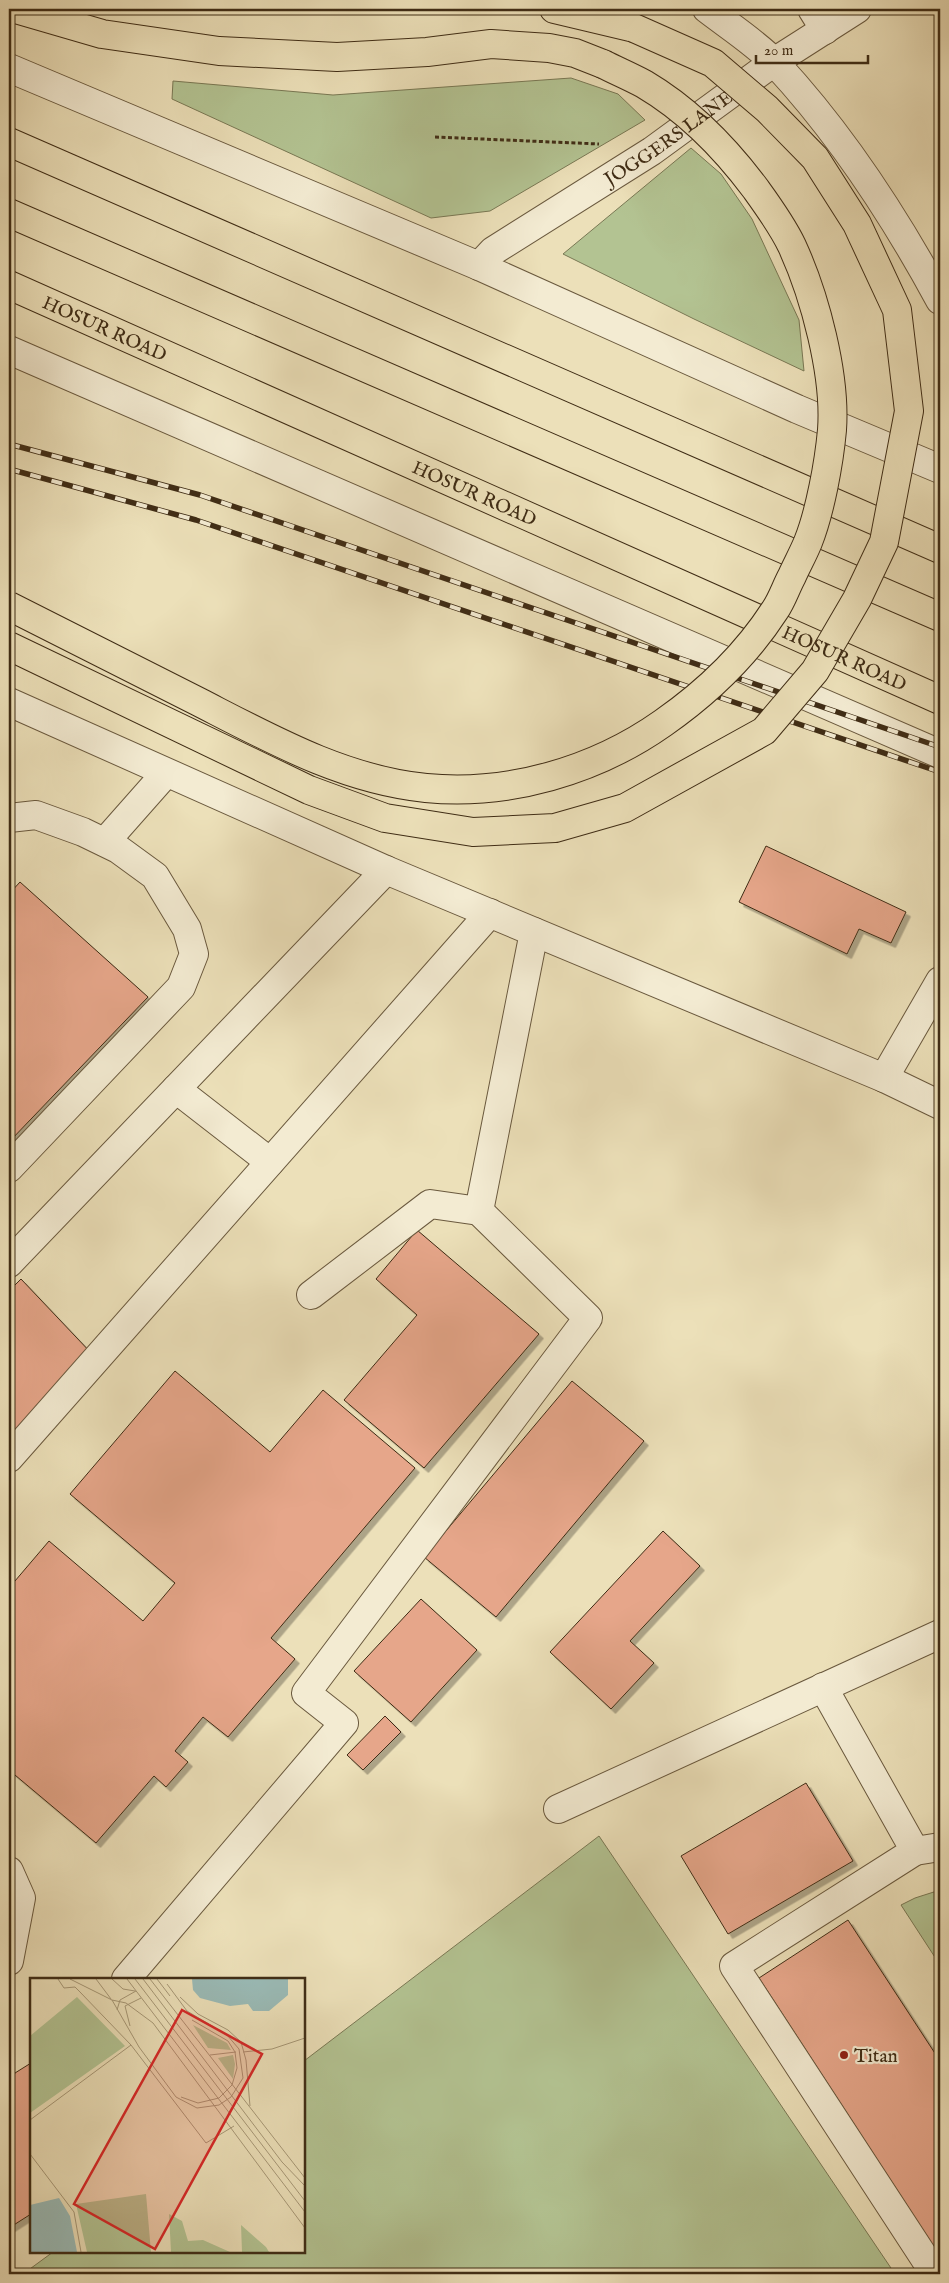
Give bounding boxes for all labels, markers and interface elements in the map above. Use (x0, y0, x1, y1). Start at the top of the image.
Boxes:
scale bar (756, 32, 869, 64)
text: 20 m (764, 41, 794, 60)
street label: JOGGERS LANE (599, 86, 738, 193)
street label: HOSUR ROAD (38, 291, 170, 368)
street label: HOSUR ROAD (408, 456, 540, 533)
street label: HOSUR ROAD (778, 621, 910, 698)
inset map (30, 1978, 305, 2253)
place label: Titan (854, 2045, 898, 2069)
marker: Titan (838, 2049, 850, 2061)

